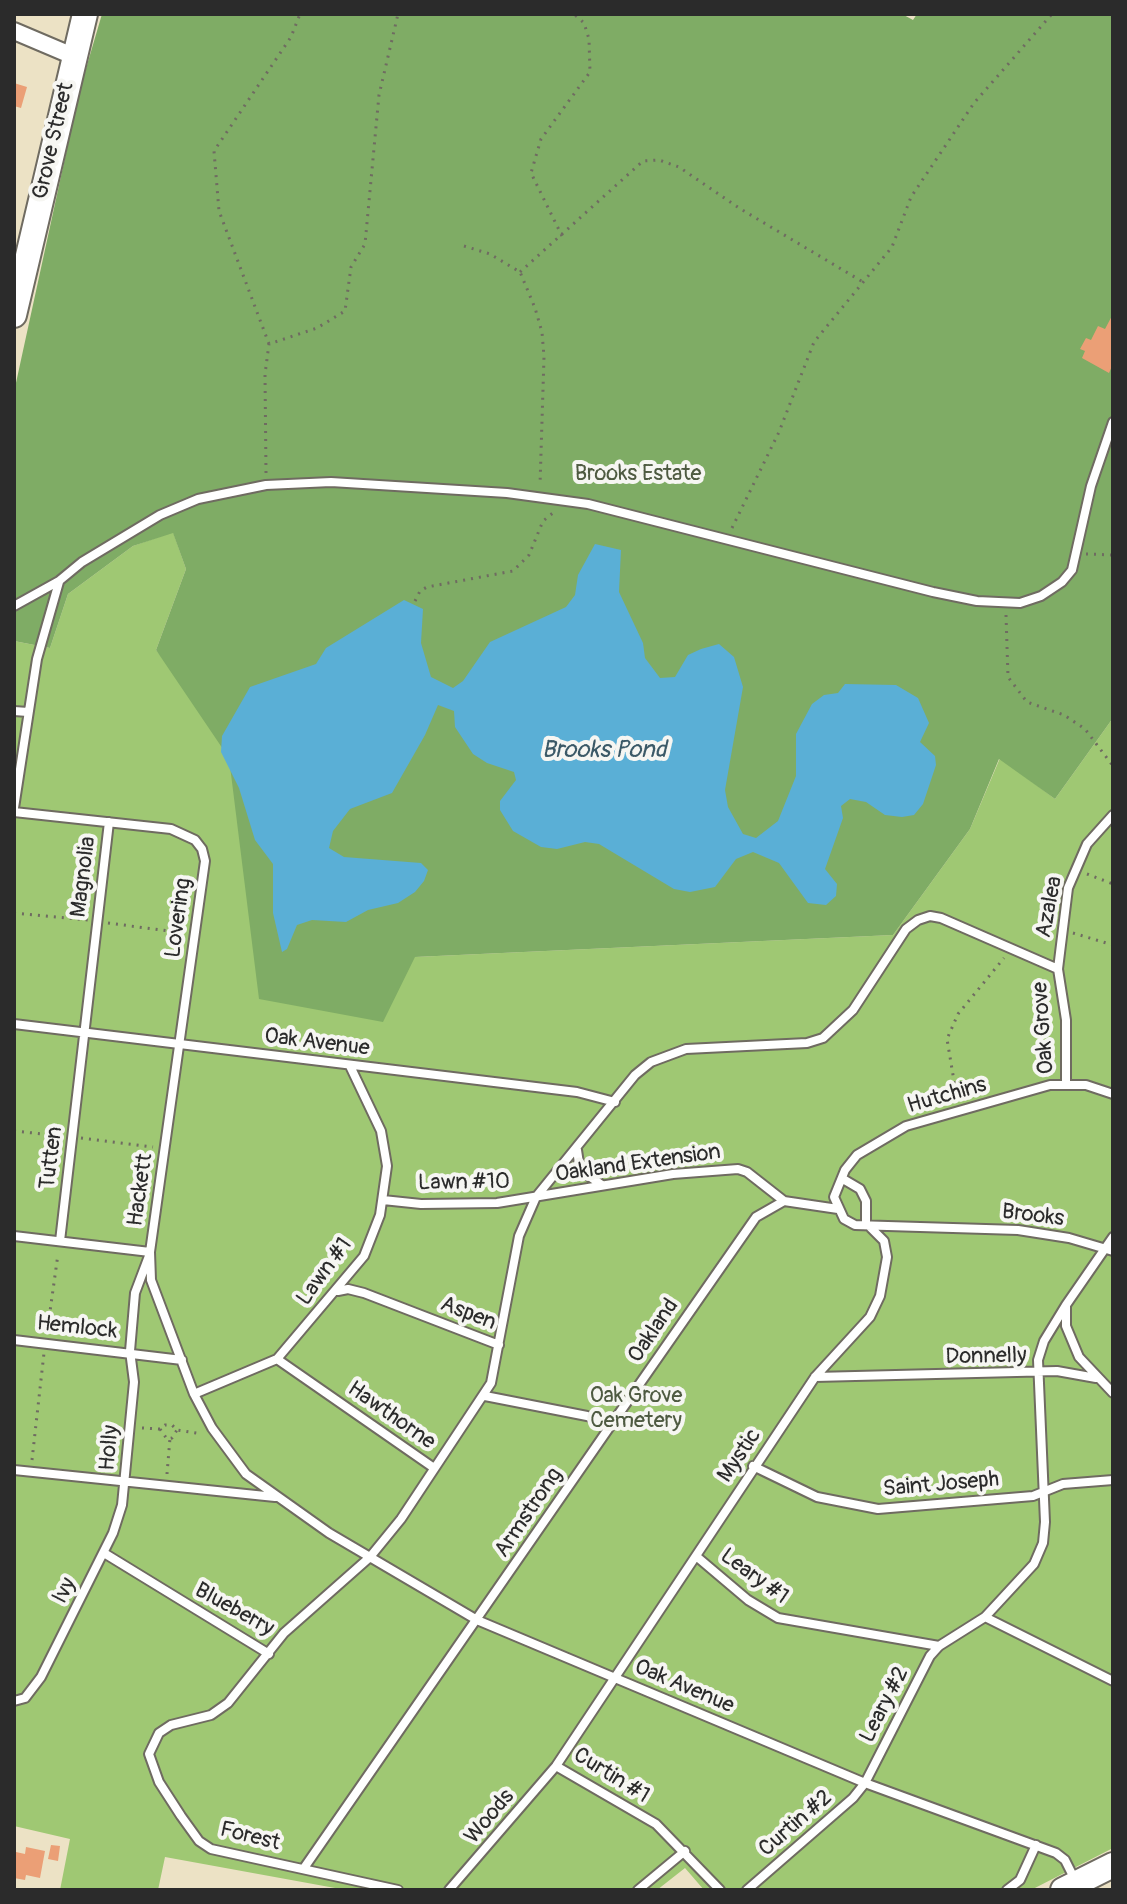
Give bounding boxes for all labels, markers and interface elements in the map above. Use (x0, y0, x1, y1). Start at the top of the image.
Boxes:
street label: Grove Street (28, 80, 80, 202)
park label: Brooks Estate (575, 461, 701, 487)
water label: Brooks Pond (542, 737, 666, 765)
street label: Magnolia (66, 835, 102, 919)
street label: Azalea (1031, 874, 1069, 940)
street label: Lovering (160, 877, 198, 959)
street label: Oak Grove (1028, 981, 1060, 1075)
street label: Oak Avenue (263, 1023, 371, 1063)
street label: Hutchins (904, 1072, 990, 1120)
street label: Tutten (35, 1125, 69, 1191)
street label: Oakland Extension (554, 1139, 722, 1189)
street label: Hackett (123, 1152, 159, 1228)
street label: Lawn #10 (418, 1169, 510, 1197)
street label: Brooks (1000, 1199, 1066, 1233)
street label: Lawn #1 (292, 1233, 358, 1311)
street label: Aspen (436, 1291, 500, 1337)
street label: Oakland (623, 1294, 685, 1368)
street label: Hemlock (36, 1311, 118, 1345)
street label: Donnelly (945, 1343, 1027, 1371)
street label: Hawthorne (342, 1376, 440, 1456)
park label: Oak Grove Cemetery (590, 1383, 682, 1434)
street label: Holly (95, 1424, 125, 1472)
street label: Mystic (713, 1424, 767, 1488)
street label: Armstrong (489, 1463, 569, 1563)
street label: Saint Joseph (882, 1467, 1000, 1503)
street label: Leary #1 (715, 1543, 793, 1611)
street label: Ivy (47, 1574, 83, 1608)
street label: Blueberry (190, 1578, 278, 1642)
street label: Oak Avenue (630, 1654, 738, 1720)
street label: Leary #2 (855, 1663, 915, 1747)
street label: Curtin #1 (568, 1742, 654, 1810)
street label: Woods (460, 1784, 520, 1850)
street label: Curtin #2 (754, 1785, 838, 1863)
street label: Forest (217, 1817, 283, 1857)

